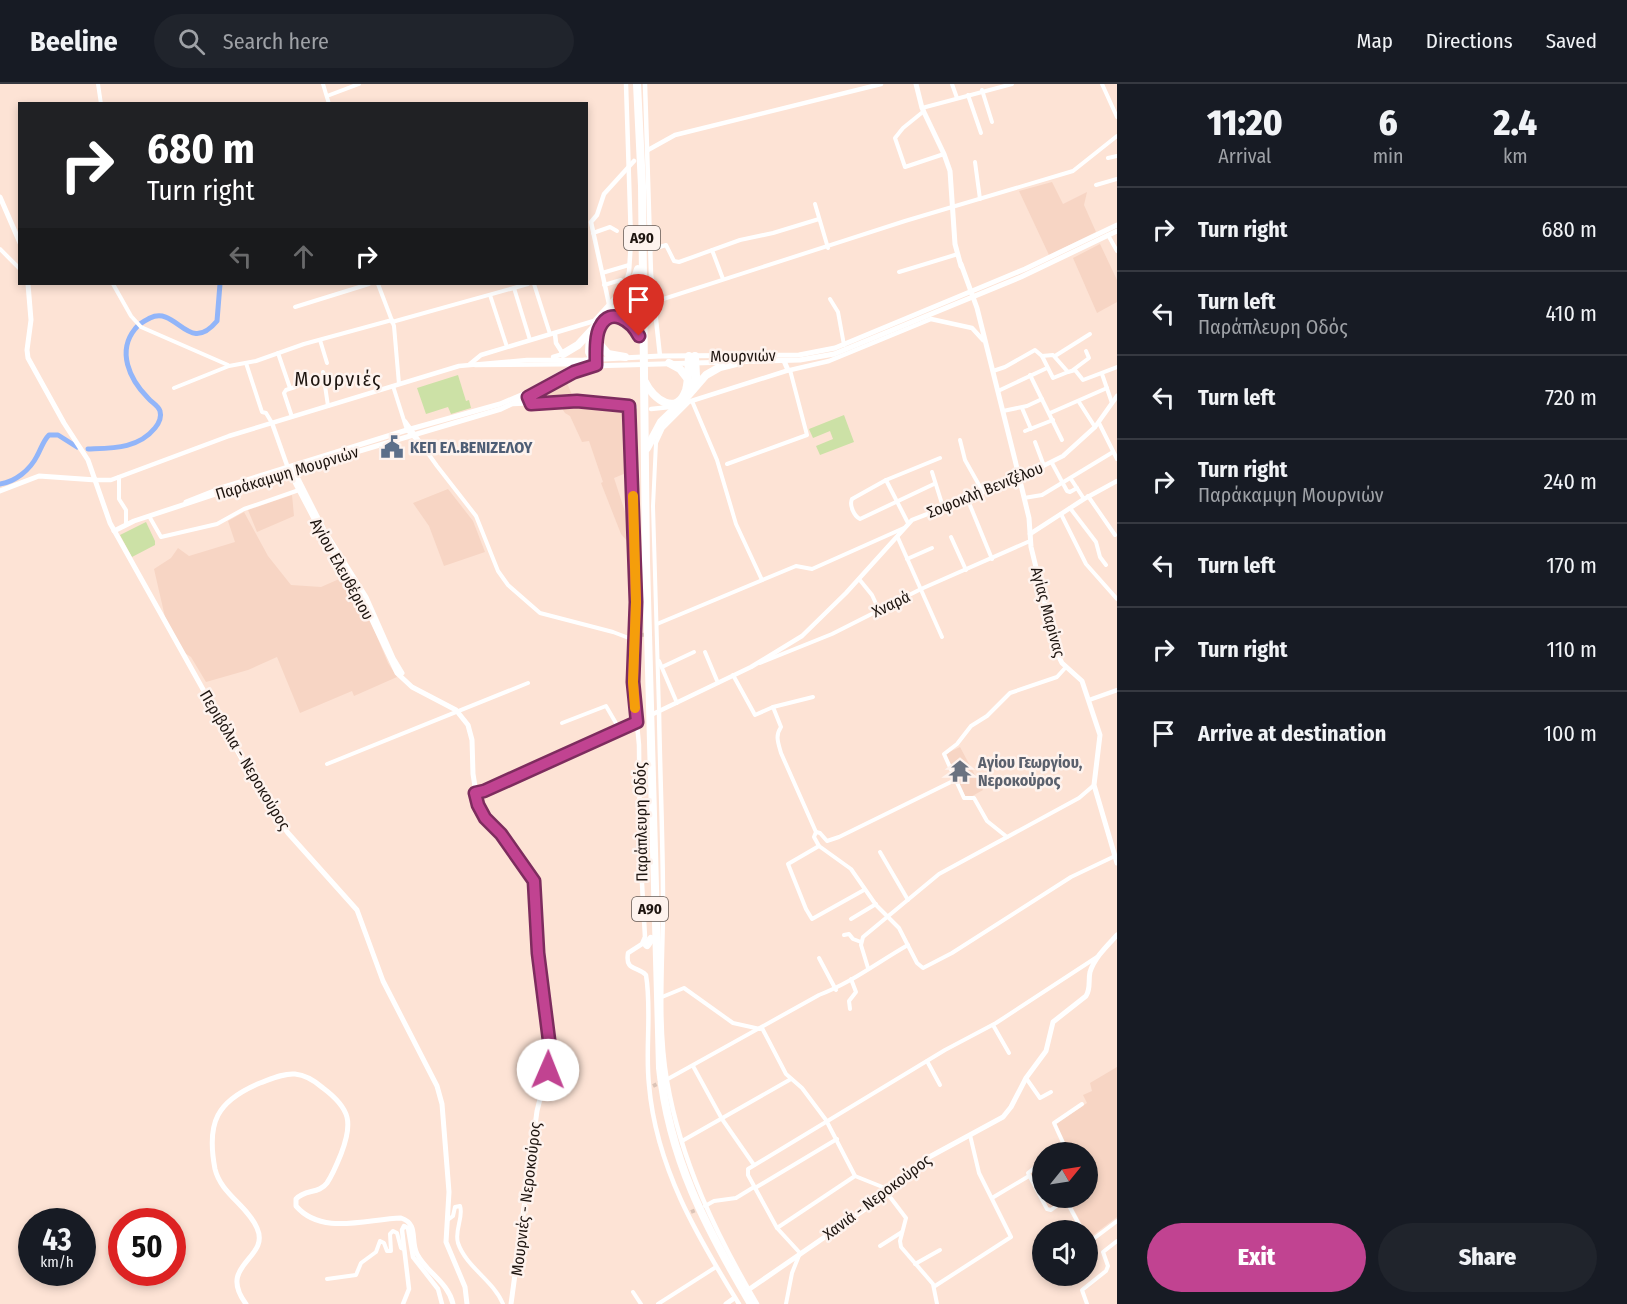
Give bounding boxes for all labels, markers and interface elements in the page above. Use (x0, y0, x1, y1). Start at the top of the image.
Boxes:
search box (154, 14, 574, 68)
text: Beeline (30, 25, 118, 58)
icon: search (175, 25, 208, 58)
text: Search here (223, 28, 329, 55)
text: Map (1356, 28, 1393, 54)
text: Directions (1426, 28, 1513, 54)
text: Saved (1546, 28, 1597, 54)
text: 11:20 (1207, 101, 1283, 145)
text: 6 (1379, 101, 1398, 145)
text: 2.4 (1494, 101, 1537, 145)
text: 680 m (147, 124, 255, 174)
icon: right (48, 126, 126, 204)
text: Arrival (1218, 144, 1271, 168)
text: min (1373, 144, 1404, 168)
text: km (1503, 144, 1528, 168)
text: Turn right (147, 175, 255, 207)
icon: right (1147, 213, 1180, 246)
text: Turn right (1198, 216, 1287, 243)
text: 680 m (1542, 216, 1597, 243)
road number: Α90 (624, 226, 660, 250)
icon: left (224, 240, 257, 273)
icon: ahead (287, 240, 320, 273)
icon: right (350, 240, 383, 273)
pin (613, 274, 664, 336)
icon: arrive (622, 283, 655, 316)
text: Turn left (1198, 288, 1276, 315)
icon: left (1147, 297, 1180, 330)
text: 410 m (1545, 300, 1597, 327)
text: Παράπλευρη Οδός (1198, 315, 1348, 339)
street label: Μουρνιών (710, 346, 776, 366)
district label: Μουρνιές (294, 367, 382, 391)
icon: left (1147, 381, 1180, 414)
text: Turn left (1198, 384, 1276, 411)
text: 720 m (1545, 384, 1597, 411)
public building icon: ΚΕΠ ΕΛ.ΒΕΝΙΖΕΛΟΥ (379, 434, 405, 460)
place label: ΚΕΠ ΕΛ.ΒΕΝΙΖΕΛΟΥ (410, 438, 533, 457)
street label: Παράκαμψη Μουρνιών (213, 442, 361, 504)
text: Turn right (1198, 456, 1287, 483)
street label: Σοφοκλή Βενιζέλου (924, 458, 1046, 522)
icon: right (1147, 465, 1180, 498)
text: 240 m (1544, 468, 1597, 495)
text: Παράκαμψη Μουρνιών (1198, 483, 1384, 507)
street label: Αγίου Ελευθέριου (306, 515, 378, 623)
icon: left (1147, 549, 1180, 582)
text: Turn left (1198, 552, 1276, 579)
text: 170 m (1546, 552, 1597, 579)
street label: Αγίας Μαρίνας (1027, 565, 1069, 659)
street label: Χναρά (869, 587, 913, 621)
icon: right (1147, 633, 1180, 666)
text: Turn right (1198, 636, 1287, 663)
text: 110 m (1547, 636, 1597, 663)
street label: Περιβόλια - Νεροκούρος (196, 687, 294, 834)
icon: arrive (1147, 717, 1180, 750)
text: Arrive at destination (1198, 720, 1386, 747)
text: 100 m (1543, 720, 1597, 747)
place label: Αγίου Γεωργίου, Νεροκούρος (977, 753, 1083, 790)
temple icon: Αγίου Γεωργίου, Νεροκούρος (947, 758, 973, 784)
street label: Παράπλευρη Οδός (630, 762, 652, 882)
road number: Α90 (632, 897, 668, 921)
position arrow (516, 1038, 580, 1102)
street label: Μουρνιές - Νεροκούρος (507, 1121, 545, 1277)
north arrow (1032, 1142, 1098, 1208)
map controls (1032, 1142, 1098, 1286)
street label: Χανιά - Νεροκούρος (819, 1150, 935, 1244)
speed limit sign: 50 (108, 1208, 186, 1286)
button: sound (1032, 1220, 1098, 1286)
text: 43 (42, 1222, 72, 1258)
button: Exit (1147, 1223, 1366, 1292)
button: Share (1378, 1223, 1597, 1292)
text: km/h (40, 1253, 74, 1271)

